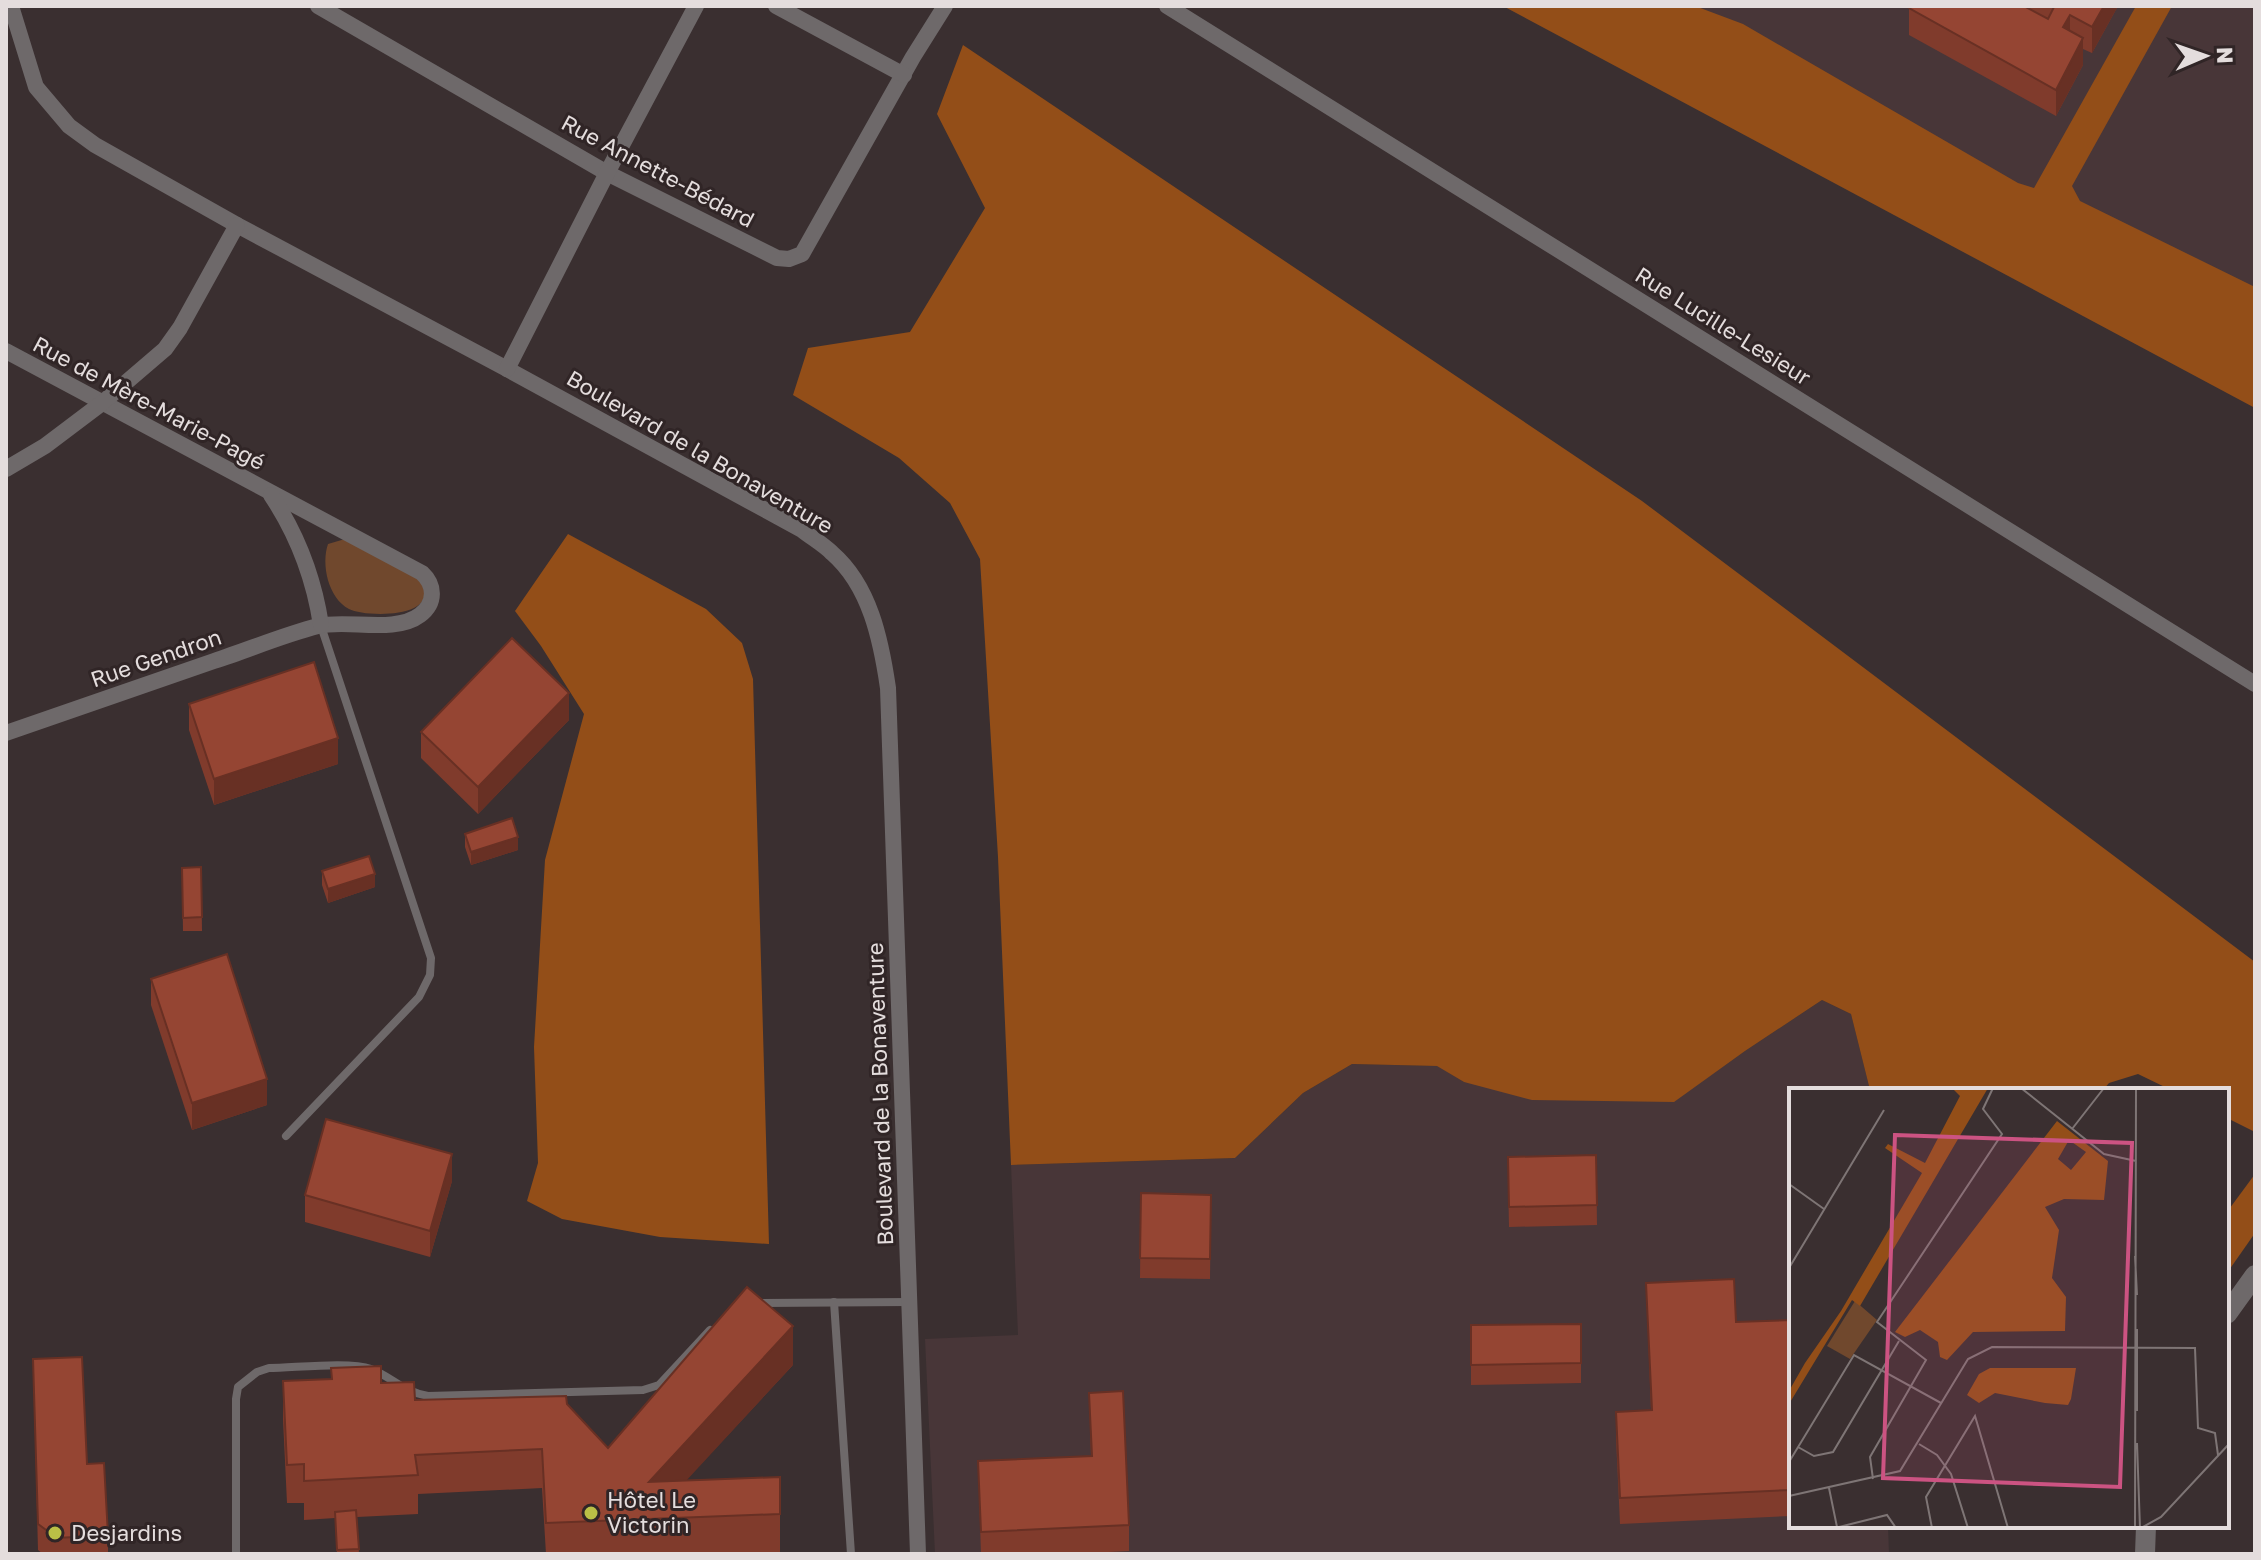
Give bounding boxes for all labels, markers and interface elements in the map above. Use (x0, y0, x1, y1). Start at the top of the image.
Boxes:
north arrow (2165, 16, 2245, 96)
text: N (2212, 46, 2239, 64)
street label: Rue Annette-Bédard (557, 108, 759, 233)
street label: Rue Lucille-Lesieur (1631, 261, 1816, 391)
street label: Rue de Mère-Marie-Pagé (29, 330, 270, 475)
street label: Boulevard de la Bonaventure (562, 364, 838, 539)
street label: Rue Gendron (87, 623, 225, 693)
street label: Boulevard de la Bonaventure (861, 942, 898, 1246)
inset map (1789, 1088, 2229, 1528)
place label: Hôtel Le Victorin (607, 1486, 696, 1538)
marker: Hôtel Le Victorin (582, 1504, 600, 1522)
place label: Desjardins (71, 1519, 182, 1546)
marker: Desjardins (46, 1524, 64, 1542)

